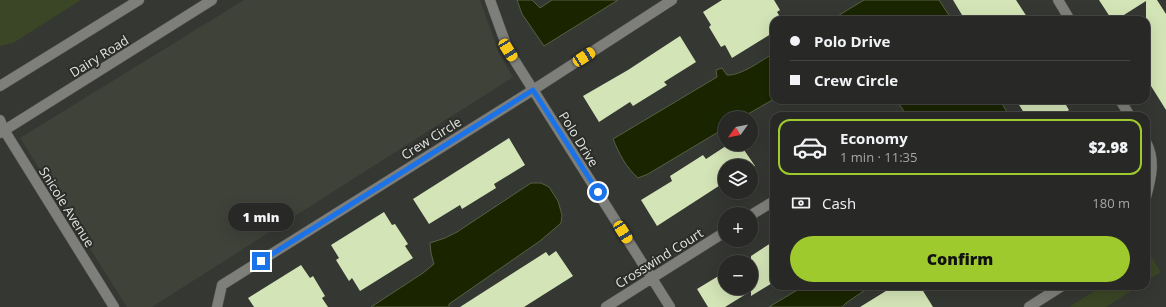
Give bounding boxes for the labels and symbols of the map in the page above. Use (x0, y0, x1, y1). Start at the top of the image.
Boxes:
street label: Dairy Road (66, 31, 132, 81)
car (497, 37, 519, 63)
car (571, 45, 597, 69)
street label: Polo Drive (555, 108, 603, 170)
north arrow (718, 111, 758, 151)
street label: Crew Circle (397, 112, 465, 164)
street label: Snicole Avenue (35, 163, 99, 251)
route start (589, 183, 607, 201)
callout: 1 min (228, 203, 294, 231)
car (612, 219, 634, 245)
street label: Crosswind Court (612, 224, 707, 292)
route end (252, 252, 270, 270)

